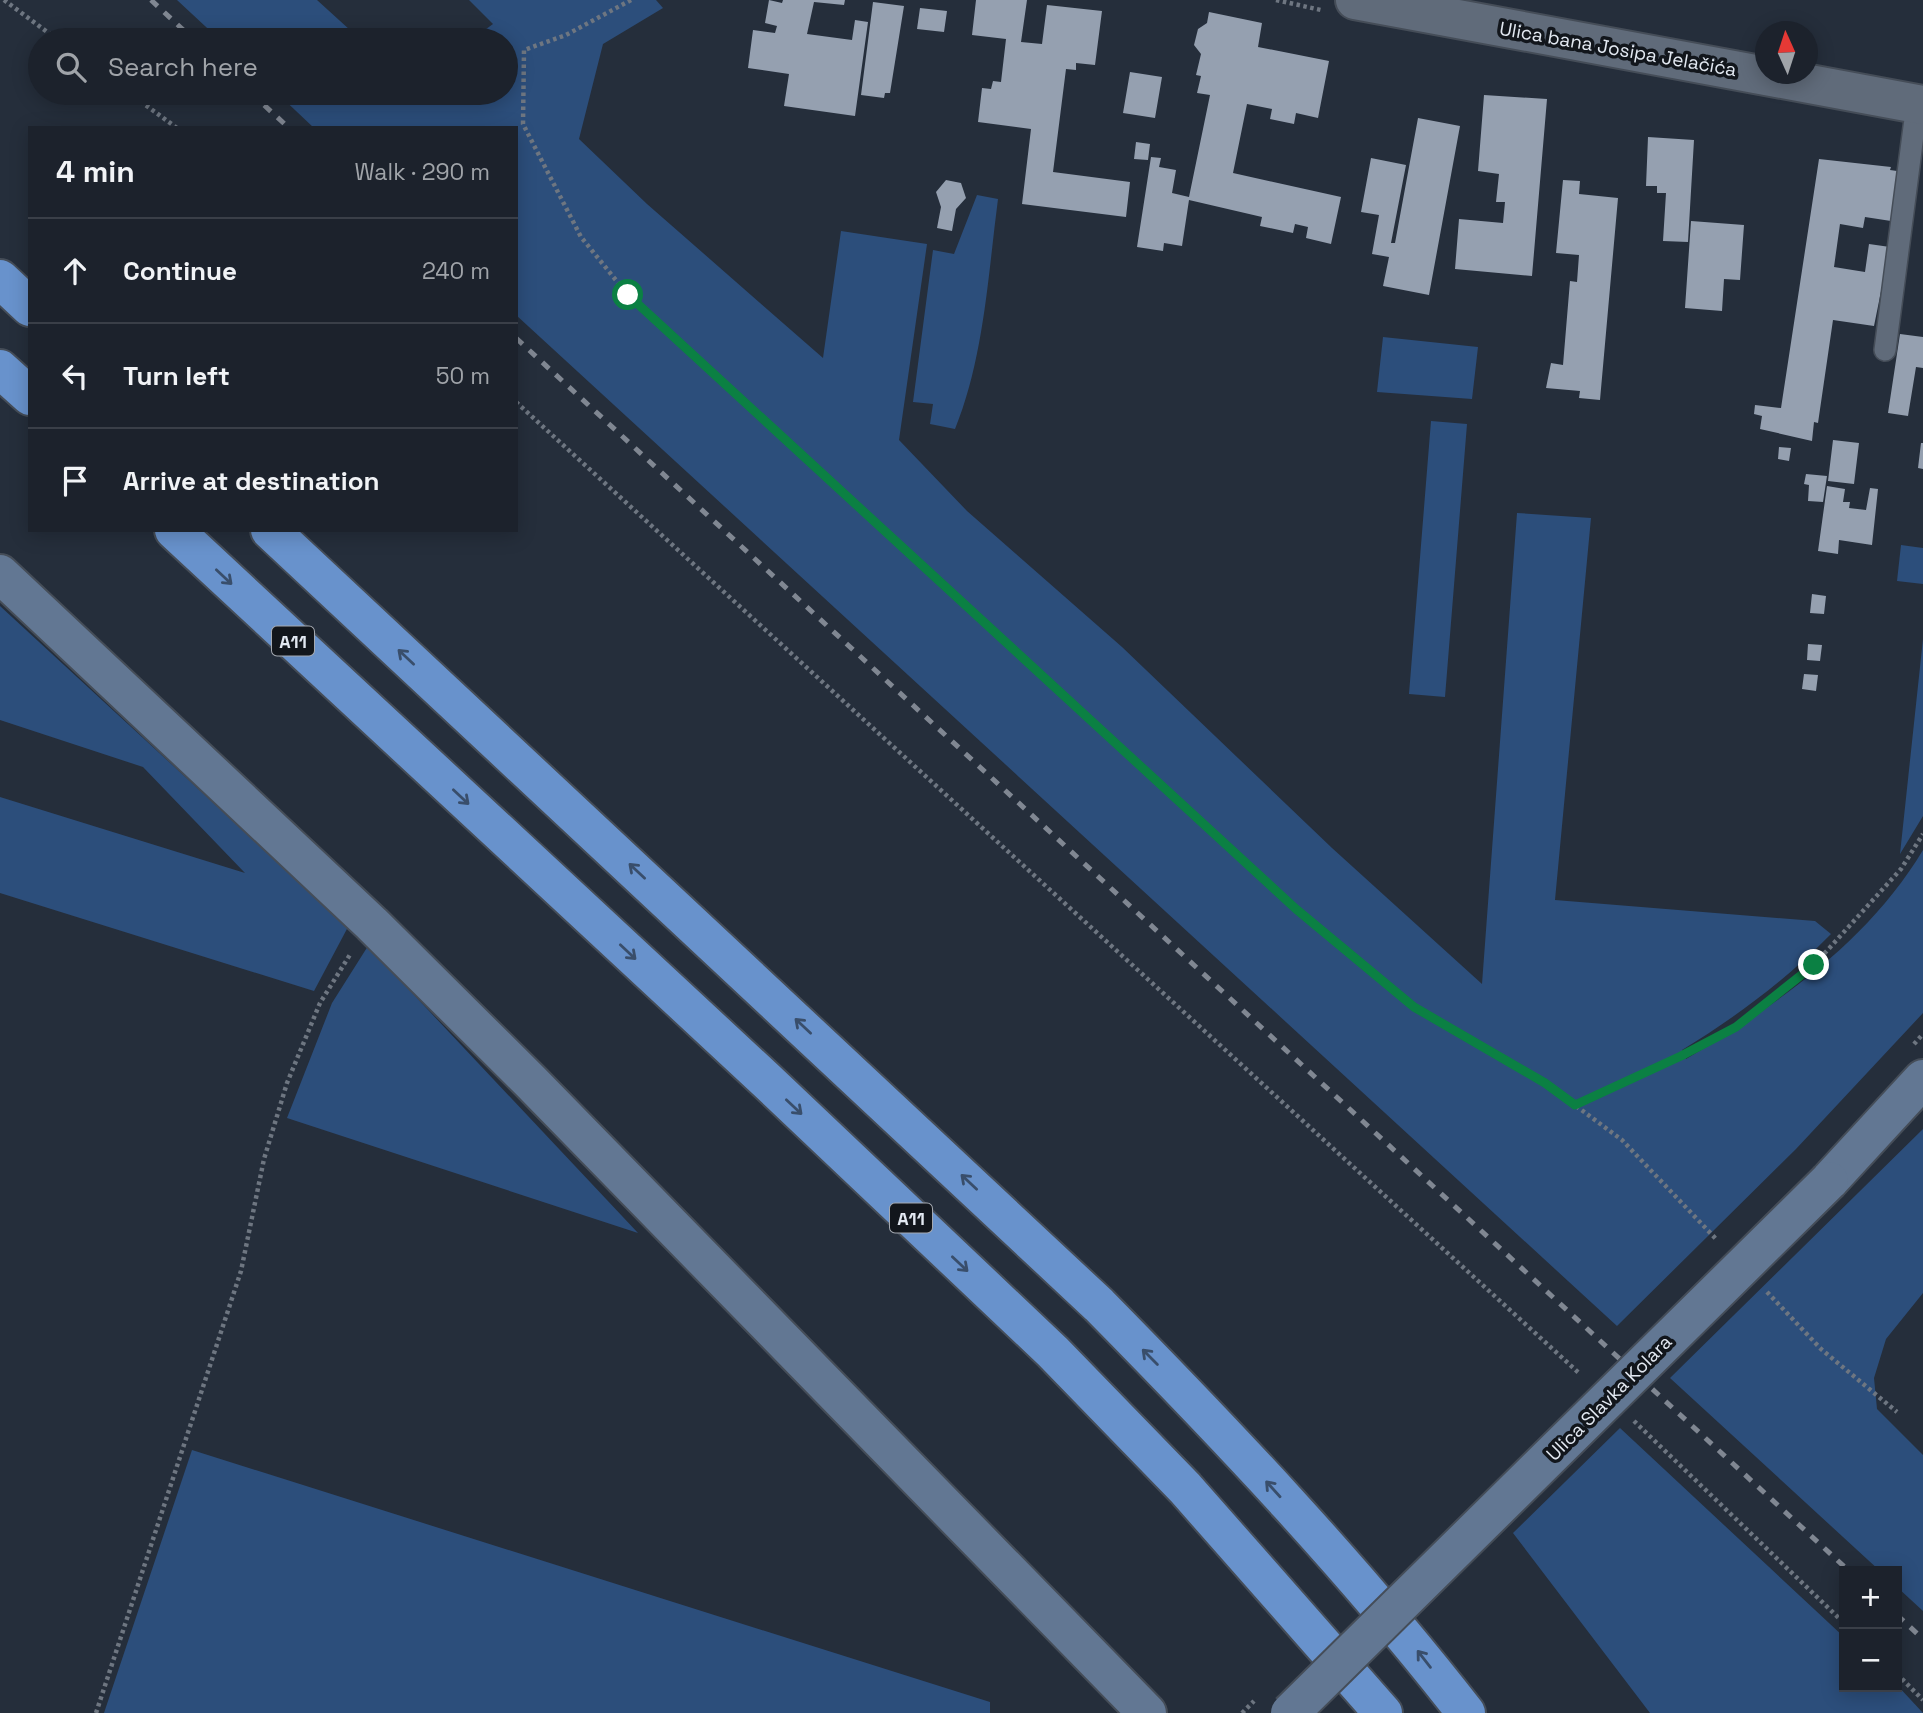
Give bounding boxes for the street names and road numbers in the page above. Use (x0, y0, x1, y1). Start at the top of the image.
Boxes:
street label: Ulica bana Josipa Jelačića (1497, 16, 1739, 82)
road number: A11 (272, 626, 314, 656)
road number: A11 (890, 1204, 932, 1232)
street label: Ulica Slavka Kolara (1541, 1330, 1677, 1466)

